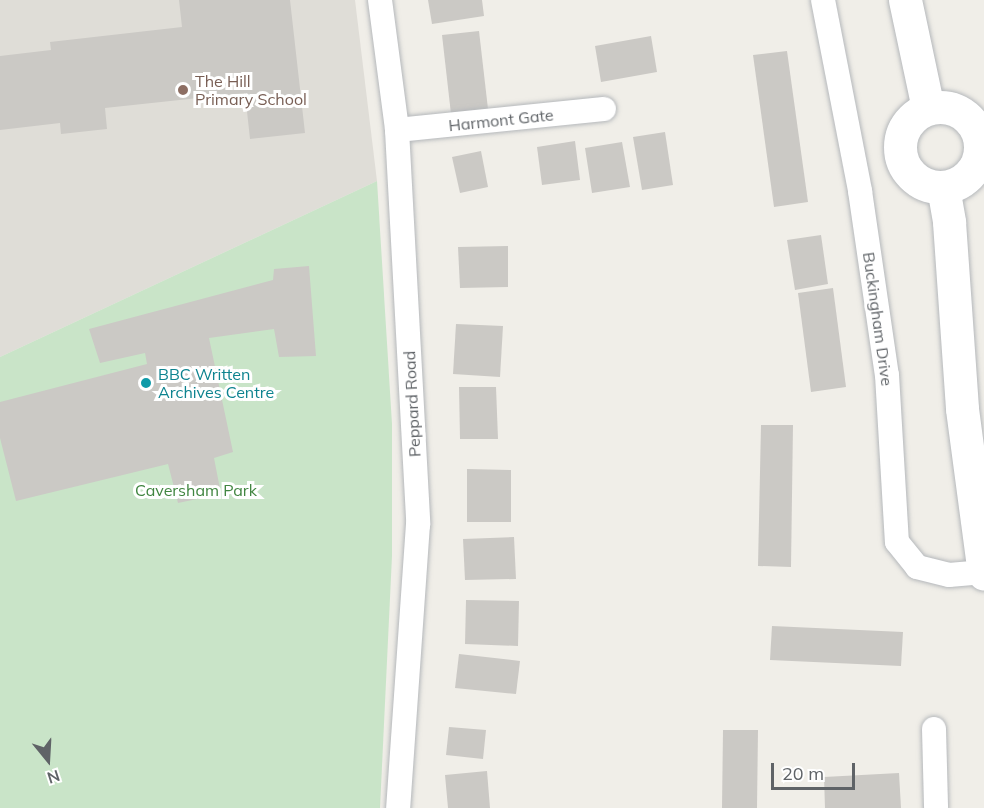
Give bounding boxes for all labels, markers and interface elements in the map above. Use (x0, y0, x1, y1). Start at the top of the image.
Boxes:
place label: The Hill Primary School (195, 71, 307, 109)
marker: The Hill Primary School (176, 83, 190, 97)
street label: Harmont Gate (448, 105, 554, 135)
street label: Buckingham Drive (859, 251, 897, 387)
street label: Peppard Road (400, 350, 424, 458)
place label: BBC Written Archives Centre (158, 364, 274, 402)
marker: BBC Written Archives Centre (139, 376, 153, 390)
park label: Caversham Park (135, 480, 257, 500)
north arrow (18, 730, 78, 790)
scale bar (774, 751, 858, 789)
text: 20 m (782, 762, 824, 785)
text: N (45, 766, 62, 788)

